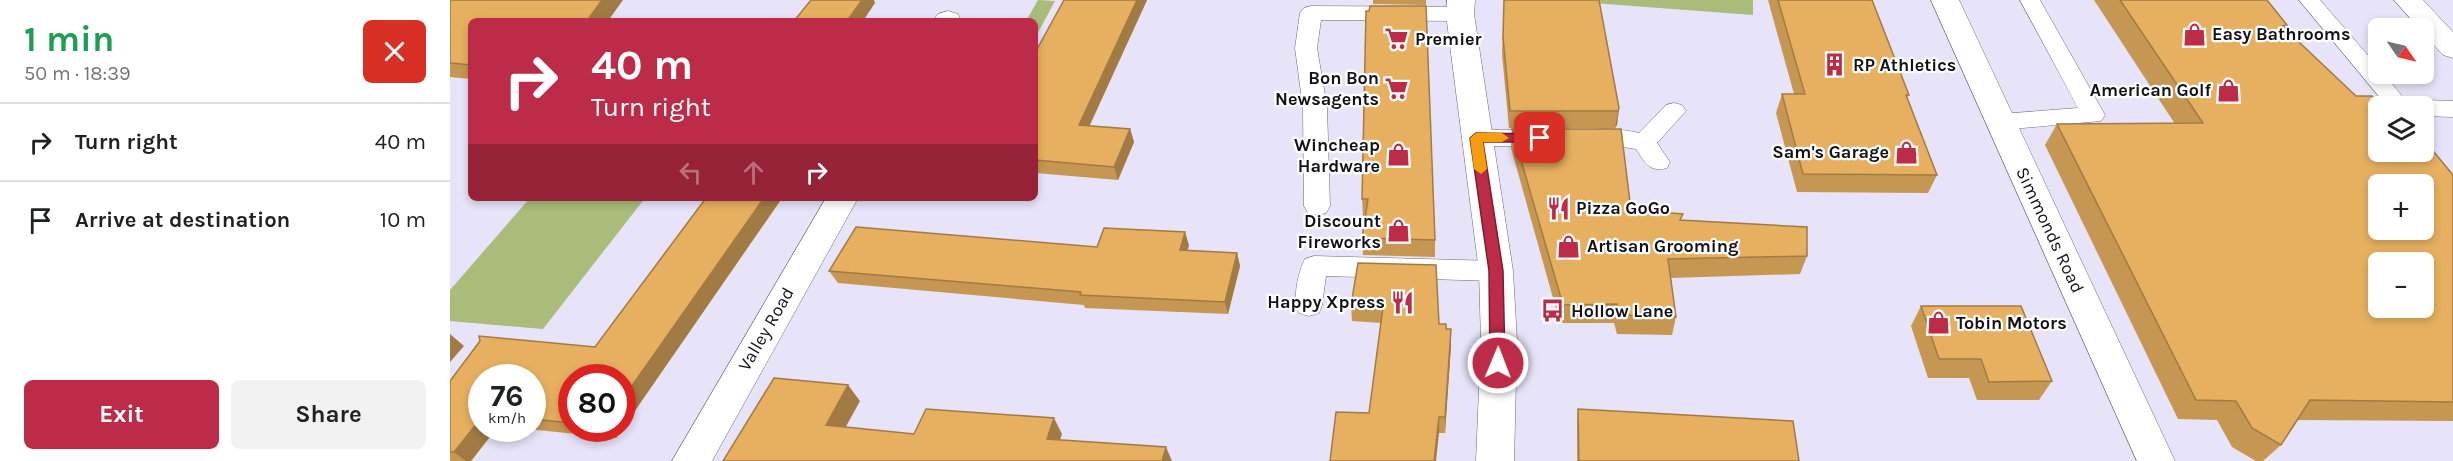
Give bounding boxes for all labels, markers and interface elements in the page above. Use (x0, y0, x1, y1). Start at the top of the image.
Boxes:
text: 1 min (24, 18, 114, 60)
north arrow (2368, 18, 2434, 84)
map controls (2368, 18, 2434, 318)
button: close (363, 20, 426, 83)
shop icon: Easy Bathrooms (2181, 21, 2207, 47)
place label: Easy Bathrooms (2212, 23, 2350, 45)
supermarket icon: Premier (1384, 26, 1410, 52)
place label: Premier (1415, 28, 1482, 50)
text: 40 m (591, 40, 693, 90)
icon: right (492, 42, 570, 120)
building icon: RP Athletics (1822, 52, 1848, 78)
place label: RP Athletics (1853, 54, 1956, 76)
text: 50 m · 18:39 (24, 62, 131, 85)
place label: Bon Bon Newsagents (1275, 67, 1379, 110)
supermarket icon: Bon Bon Newsagents (1384, 75, 1410, 101)
shop icon: American Golf (2216, 77, 2242, 103)
place label: American Golf (2090, 79, 2211, 101)
text: Turn right (591, 91, 711, 123)
button: layers (2368, 96, 2434, 162)
pin (1514, 112, 1565, 163)
icon: arrive (1523, 121, 1556, 154)
icon: right (24, 126, 57, 159)
text: Turn right (75, 129, 178, 155)
text: 40 m (375, 129, 426, 155)
place label: Wincheap Hardware (1294, 134, 1380, 177)
shop icon: Sam's Garage (1894, 139, 1920, 165)
place label: Sam's Garage (1772, 141, 1889, 163)
shop icon: Wincheap Hardware (1385, 142, 1411, 168)
icon: left (674, 156, 707, 189)
icon: ahead (737, 156, 770, 189)
icon: right (800, 156, 833, 189)
street label: Simmonds Road (2011, 164, 2089, 296)
button: + (2368, 174, 2434, 240)
restaurant icon: Pizza GoGo (1545, 195, 1571, 221)
place label: Pizza GoGo (1576, 197, 1670, 219)
icon: arrive (24, 204, 57, 237)
text: Arrive at destination (75, 207, 290, 233)
text: 10 m (380, 207, 426, 233)
place label: Discount Fireworks (1298, 210, 1381, 253)
shop icon: Discount Fireworks (1386, 218, 1412, 244)
shop icon: Artisan Grooming (1556, 233, 1582, 259)
place label: Artisan Grooming (1587, 235, 1739, 257)
button: − (2368, 252, 2434, 318)
street label: Valley Road (733, 283, 799, 375)
restaurant icon: Happy Xpress (1390, 289, 1416, 315)
place label: Happy Xpress (1267, 291, 1385, 313)
bus stop icon: Hollow Lane (1540, 298, 1566, 324)
place label: Hollow Lane (1571, 300, 1673, 322)
shop icon: Tobin Motors (1925, 310, 1951, 336)
place label: Tobin Motors (1956, 312, 2067, 334)
position arrow (1466, 331, 1530, 395)
speed limit sign: 80 (558, 364, 636, 442)
text: 76 (490, 378, 524, 414)
button: Exit (24, 380, 219, 449)
button: Share (231, 380, 426, 449)
text: km/h (488, 409, 526, 427)

